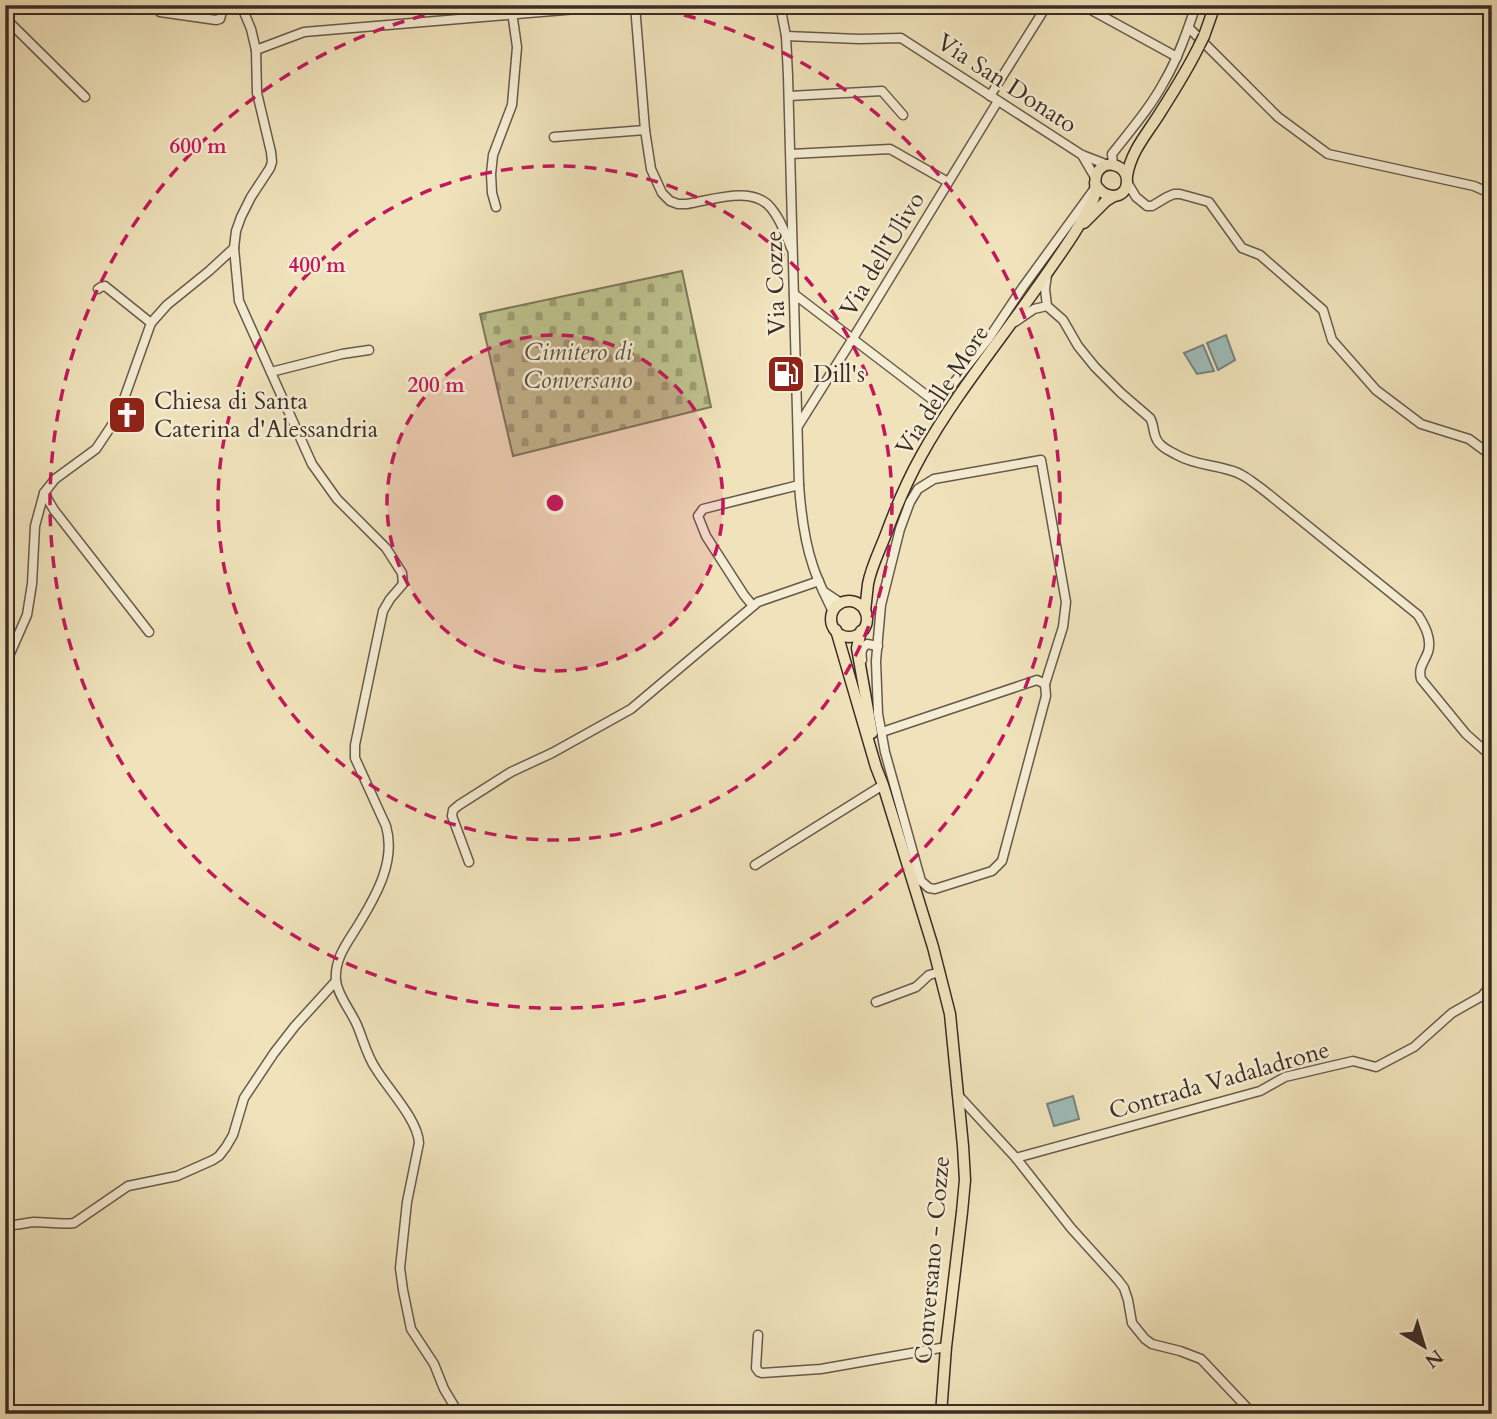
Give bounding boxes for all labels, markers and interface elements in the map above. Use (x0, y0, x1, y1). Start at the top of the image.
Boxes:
street label: Via San Donato (930, 26, 1083, 141)
text: 600 m (169, 132, 227, 161)
street label: Via dell'Ulivo (832, 186, 933, 323)
street label: Via Cozze (757, 230, 794, 336)
text: 400 m (288, 251, 346, 280)
street label: Via delle More (888, 319, 997, 462)
park label: Cimitero di Conversano (523, 336, 633, 397)
fuel station icon: Dill's (765, 353, 807, 395)
place label: Dill's (813, 358, 865, 391)
text: 200 m (407, 371, 465, 400)
place label: Chiesa di Santa Caterina d'Alessandria (154, 385, 379, 446)
church icon: Chiesa di Santa Caterina d'Alessandria (106, 394, 148, 436)
centre of rings (543, 491, 567, 515)
street label: Contrada Vadaladrone (1105, 1033, 1333, 1128)
street label: Conversano - Cozze (907, 1154, 958, 1366)
north arrow (1388, 1310, 1458, 1380)
text: N (1419, 1343, 1448, 1374)

